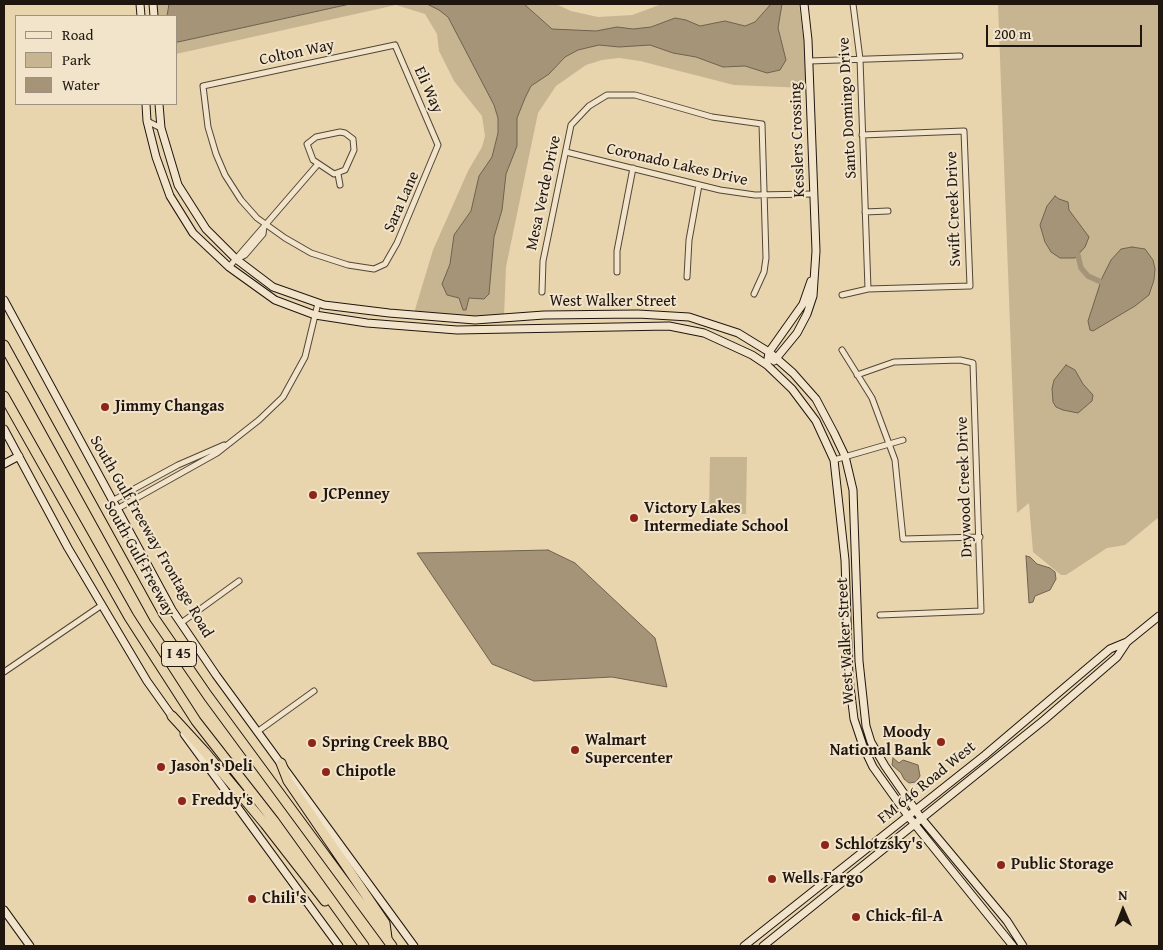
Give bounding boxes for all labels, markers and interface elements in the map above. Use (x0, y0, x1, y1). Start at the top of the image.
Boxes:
legend (15, 15, 178, 105)
scale bar (988, 15, 1144, 47)
text: 200 m (994, 23, 1031, 44)
text: Road (62, 24, 93, 45)
street label: Colton Way (258, 36, 336, 70)
street label: Santo Domingo Drive (835, 37, 861, 179)
text: Park (62, 49, 91, 70)
street label: Eli Way (409, 64, 447, 116)
text: Water (62, 74, 100, 95)
street label: Kesslers Crossing (786, 82, 810, 198)
street label: Mesa Verde Drive (522, 134, 566, 252)
street label: Coronado Lakes Drive (604, 139, 750, 191)
street label: Swift Creek Drive (942, 151, 966, 267)
street label: Sara Lane (380, 169, 424, 235)
street label: West Walker Street (550, 292, 676, 312)
place label: Jimmy Changas (115, 397, 224, 417)
marker: Jimmy Changas (99, 401, 111, 413)
street label: Drywood Creek Drive (953, 416, 977, 558)
street label: South Gulf Freeway Frontage Road (85, 432, 217, 642)
place label: JCPenney (323, 485, 390, 505)
marker: JCPenney (307, 489, 319, 501)
street label: South Gulf Freeway (99, 498, 179, 620)
place label: Victory Lakes Intermediate School (644, 499, 788, 537)
marker: Victory Lakes Intermediate School (628, 512, 640, 524)
street label: West Walker Street (833, 577, 859, 705)
road number: I 45 (162, 642, 196, 666)
place label: Moody National Bank (830, 723, 931, 761)
place label: Walmart Supercenter (585, 731, 673, 769)
place label: Spring Creek BBQ (322, 733, 448, 753)
marker: Moody National Bank (935, 736, 947, 748)
marker: Spring Creek BBQ (306, 737, 318, 749)
street label: FM 646 Road West (874, 738, 980, 828)
marker: Walmart Supercenter (569, 744, 581, 756)
place label: Jason's Deli (171, 757, 253, 777)
marker: Jason's Deli (155, 761, 167, 773)
place label: Chipotle (336, 762, 396, 782)
marker: Chipotle (320, 766, 332, 778)
place label: Freddy's (192, 791, 253, 811)
marker: Freddy's (176, 795, 188, 807)
place label: Schlotzsky's (835, 835, 923, 855)
marker: Schlotzsky's (819, 839, 831, 851)
place label: Public Storage (1011, 855, 1114, 875)
marker: Public Storage (995, 859, 1007, 871)
place label: Wells Fargo (782, 869, 863, 889)
marker: Wells Fargo (766, 873, 778, 885)
north arrow (1098, 885, 1148, 935)
text: N (1118, 885, 1128, 905)
place label: Chili's (262, 889, 307, 909)
marker: Chili's (246, 893, 258, 905)
place label: Chick-fil-A (866, 907, 943, 927)
marker: Chick-fil-A (850, 911, 862, 923)

